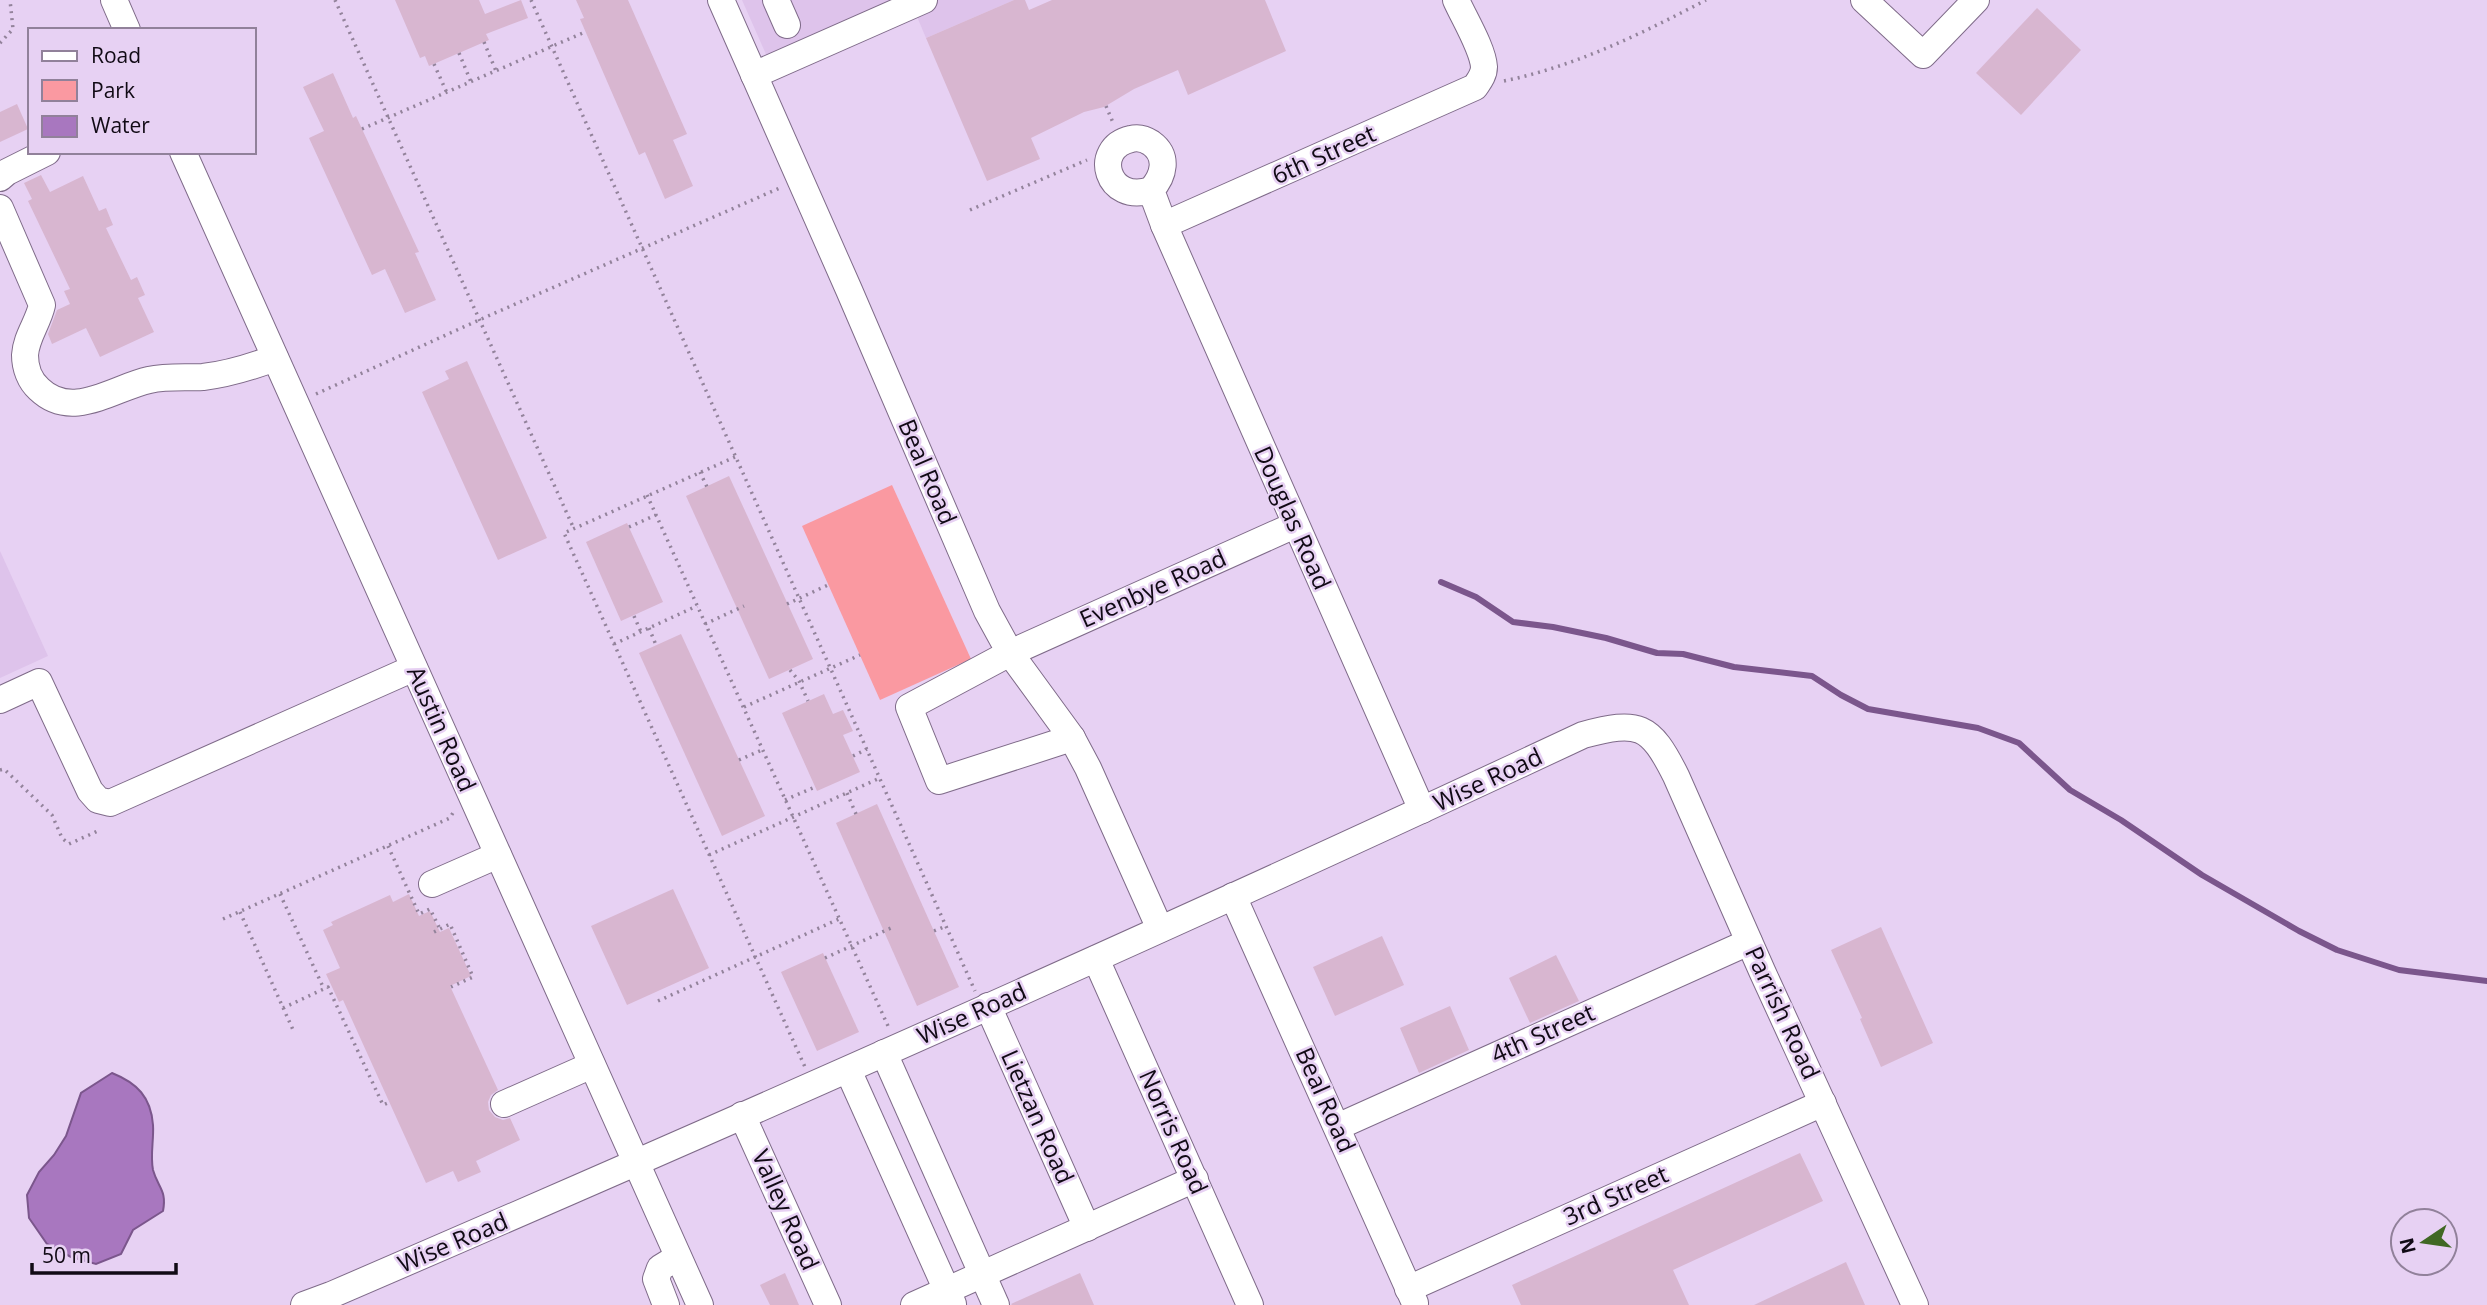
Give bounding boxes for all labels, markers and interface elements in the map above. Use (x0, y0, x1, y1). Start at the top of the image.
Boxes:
legend (28, 28, 256, 154)
text: Road (91, 41, 141, 69)
text: Park (91, 76, 135, 104)
text: Water (91, 111, 150, 139)
street label: 6th Street (1266, 116, 1380, 191)
street label: Beal Road (891, 413, 965, 529)
street label: Douglas Road (1247, 440, 1340, 594)
street label: Evenbye Road (1074, 541, 1231, 635)
street label: Austin Road (400, 660, 485, 796)
street label: Wise Road (1428, 739, 1547, 818)
street label: Parrish Road (1738, 941, 1829, 1084)
street label: Wise Road (911, 974, 1031, 1051)
street label: 4th Street (1485, 995, 1599, 1070)
street label: Beal Road (1289, 1042, 1364, 1157)
street label: Lietzan Road (994, 1044, 1083, 1189)
street label: Norris Road (1132, 1064, 1217, 1199)
street label: Valley Road (745, 1144, 828, 1275)
street label: 3rd Street (1558, 1157, 1673, 1232)
street label: Wise Road (392, 1204, 513, 1280)
north arrow (2389, 1207, 2459, 1277)
scale bar (32, 1232, 175, 1276)
text: N (2393, 1235, 2422, 1256)
text: 50 m (42, 1241, 91, 1269)

